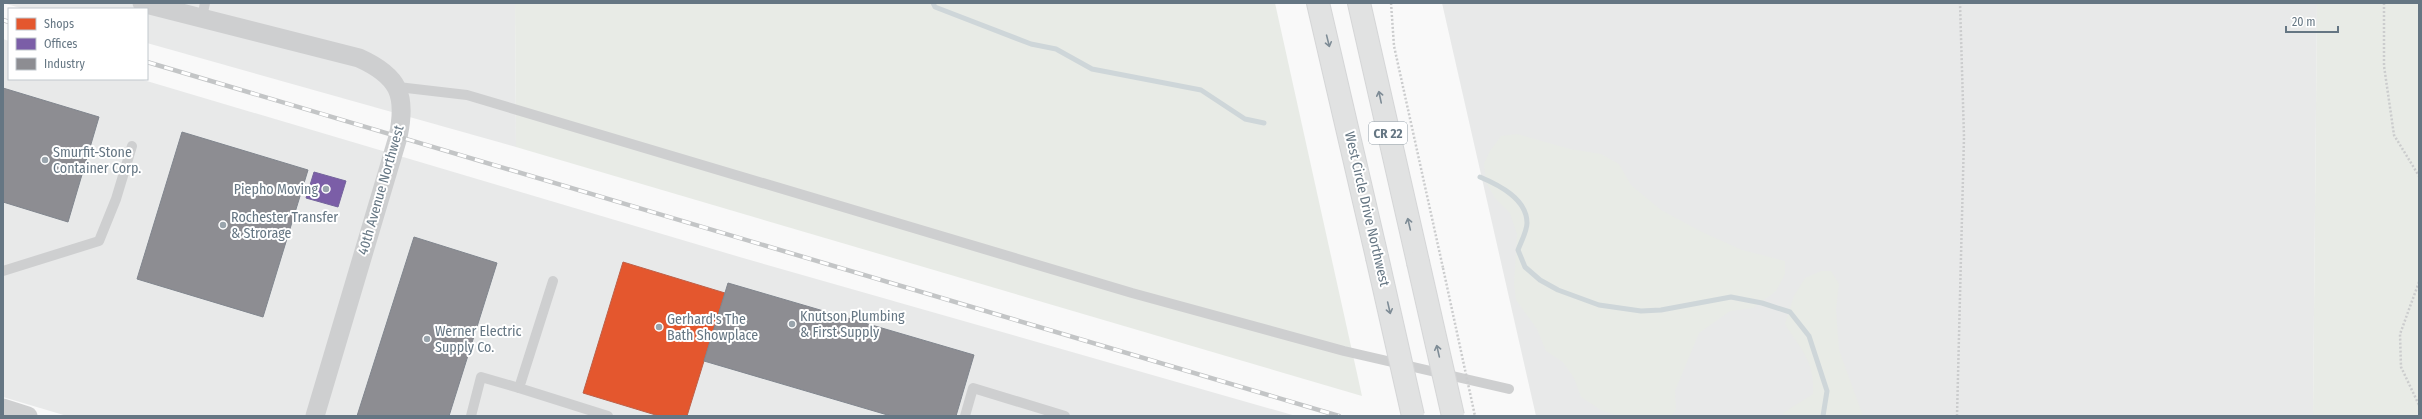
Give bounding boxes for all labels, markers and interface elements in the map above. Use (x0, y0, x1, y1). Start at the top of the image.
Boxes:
legend (8, 8, 148, 80)
scale bar (2286, 8, 2338, 34)
text: 20 m (2292, 15, 2316, 29)
text: Shops (44, 17, 74, 31)
one-way arrow (1324, 34, 1332, 47)
text: Offices (44, 37, 77, 51)
text: Industry (44, 57, 85, 71)
one-way arrow (1376, 91, 1384, 104)
road number: CR 22 (1369, 122, 1407, 144)
street label: 40th Avenue Northwest (354, 123, 408, 257)
street label: West Circle Drive Northwest (1341, 130, 1393, 288)
place label: Smurfit-Stone Container Corp. (53, 144, 141, 177)
marker: Smurfit-Stone Container Corp. (40, 155, 50, 165)
place label: Piepho Moving (234, 181, 318, 198)
marker: Piepho Moving (321, 184, 331, 194)
place label: Rochester Transfer & Strorage (231, 209, 338, 242)
one-way arrow (1404, 218, 1412, 231)
marker: Rochester Transfer & Strorage (218, 220, 228, 230)
one-way arrow (1385, 302, 1393, 315)
place label: Knutson Plumbing & First Supply (800, 308, 905, 341)
place label: Gerhard's The Bath Showplace (667, 311, 758, 344)
marker: Knutson Plumbing & First Supply (787, 319, 797, 329)
marker: Gerhard's The Bath Showplace (654, 322, 664, 332)
place label: Werner Electric Supply Co. (435, 323, 522, 356)
marker: Werner Electric Supply Co. (422, 334, 432, 344)
one-way arrow (1433, 345, 1441, 358)

